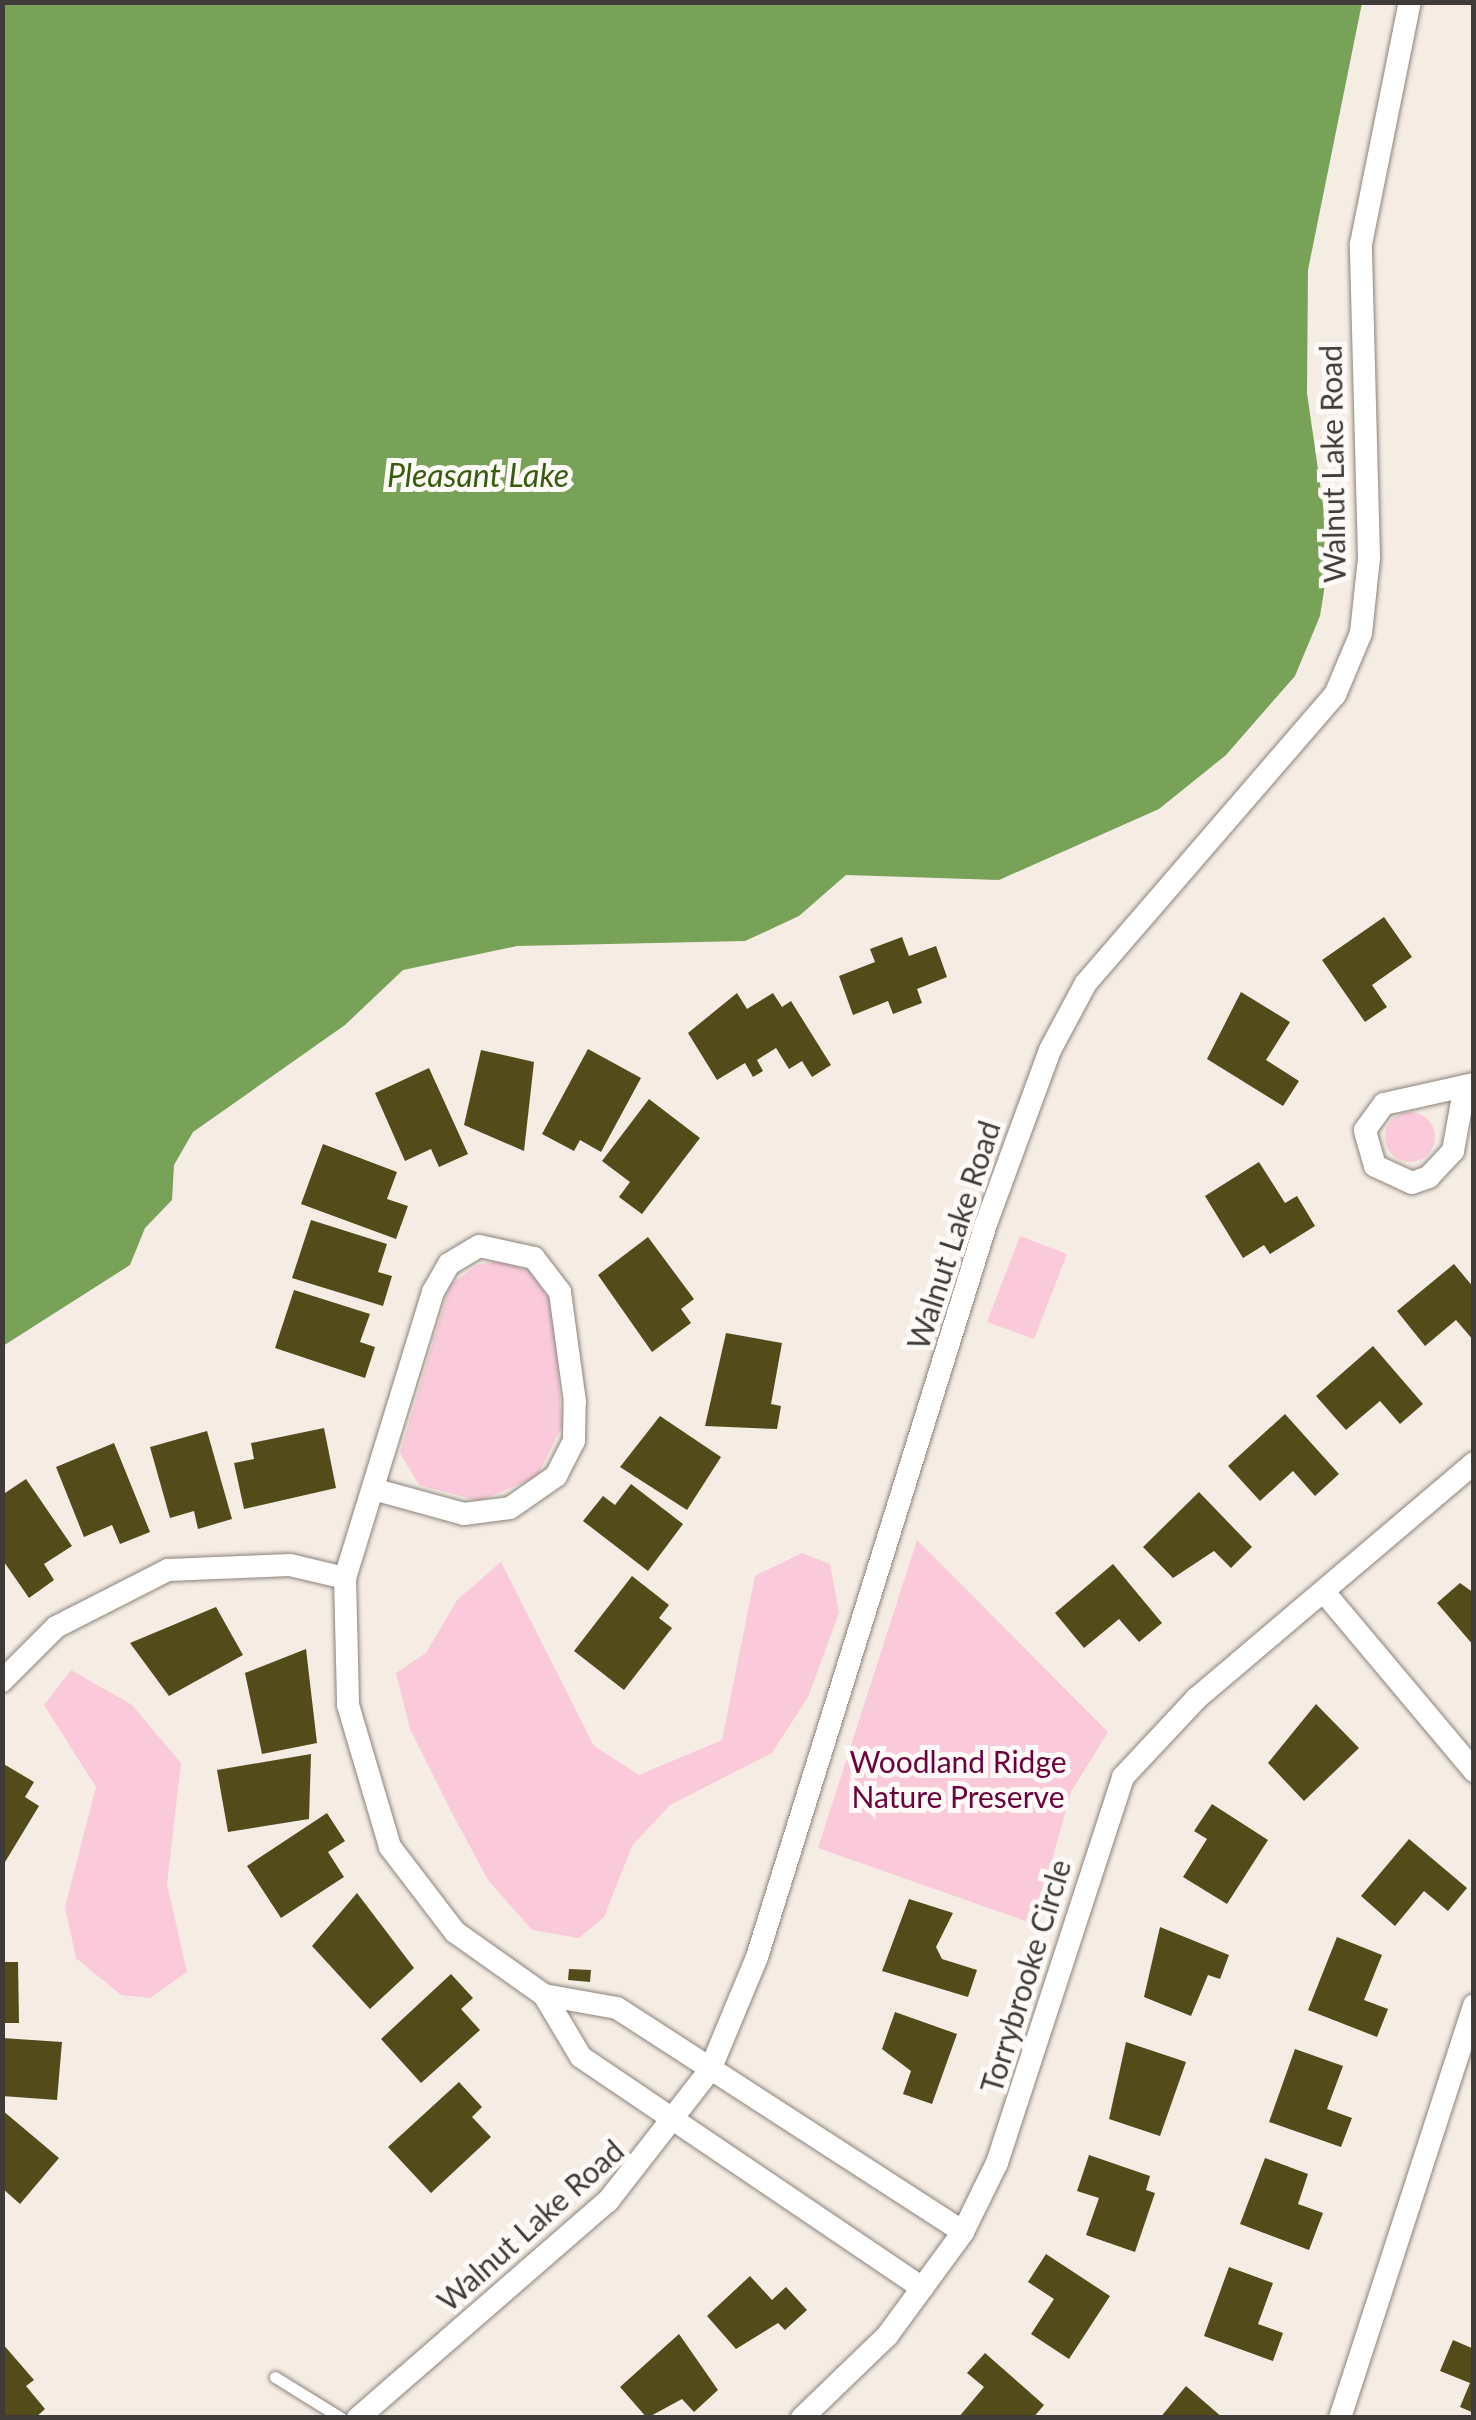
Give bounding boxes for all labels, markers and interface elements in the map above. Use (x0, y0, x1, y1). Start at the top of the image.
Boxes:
street label: Walnut Lake Road (1312, 345, 1352, 583)
water label: Pleasant Lake (387, 456, 569, 494)
street label: Walnut Lake Road (899, 1116, 1007, 1354)
park label: Woodland Ridge Nature Preserve (849, 1743, 1067, 1814)
street label: Torrybrooke Circle (972, 1855, 1078, 2097)
street label: Walnut Lake Road (430, 2132, 630, 2318)

